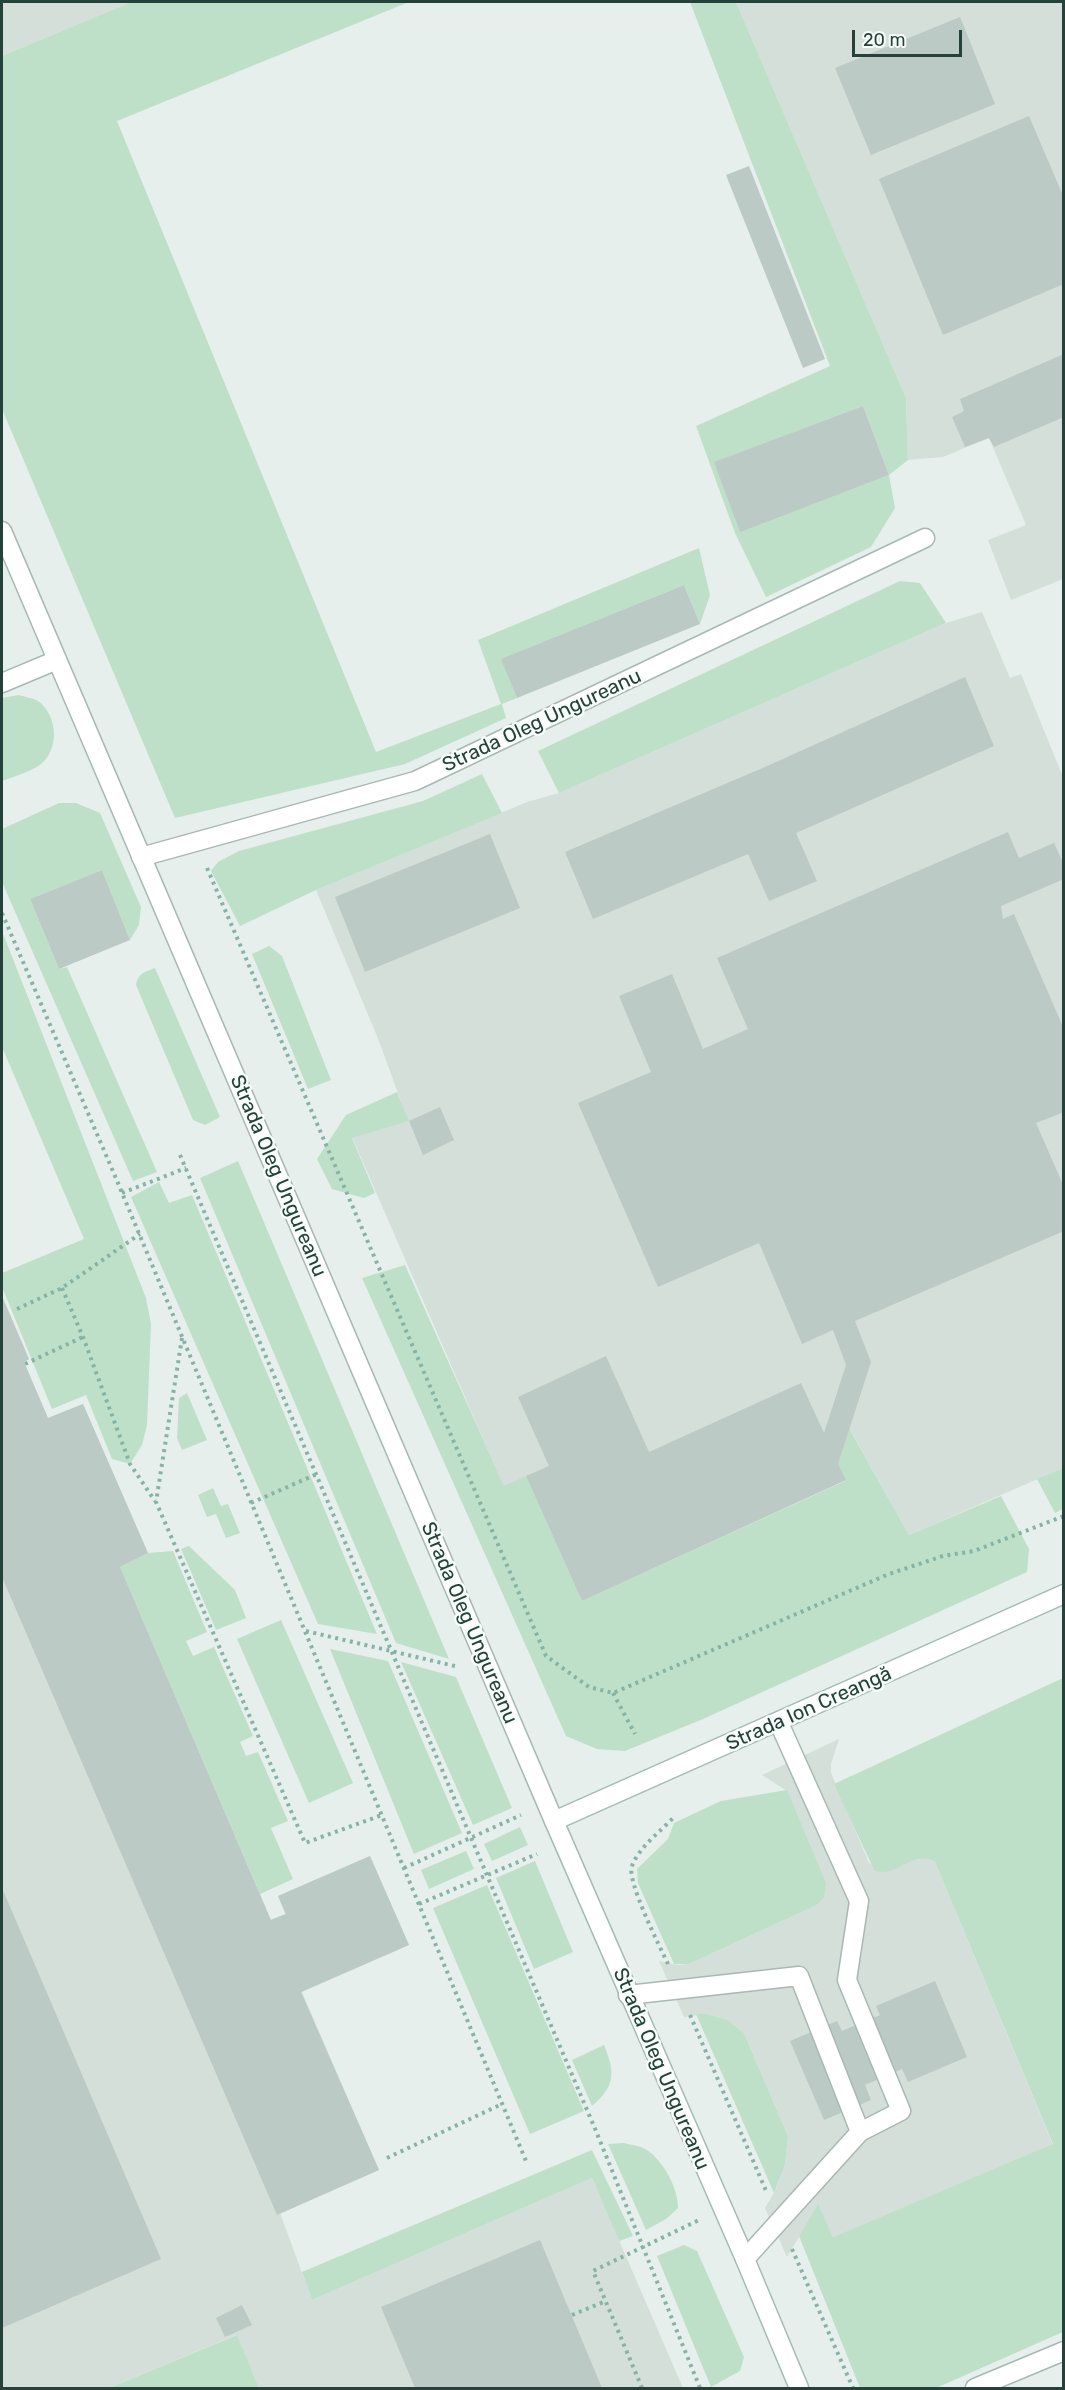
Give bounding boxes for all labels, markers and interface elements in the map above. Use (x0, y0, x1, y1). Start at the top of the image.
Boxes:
scale bar (855, 18, 964, 56)
text: 20 m (863, 29, 905, 51)
street label: Strada Oleg Ungureanu (439, 664, 645, 778)
street label: Strada Oleg Ungureanu (225, 1071, 331, 1281)
street label: Strada Oleg Ungureanu (416, 1518, 522, 1728)
street label: Strada Ion Creangă (723, 1662, 895, 1756)
street label: Strada Oleg Ungureanu (608, 1964, 714, 2174)

